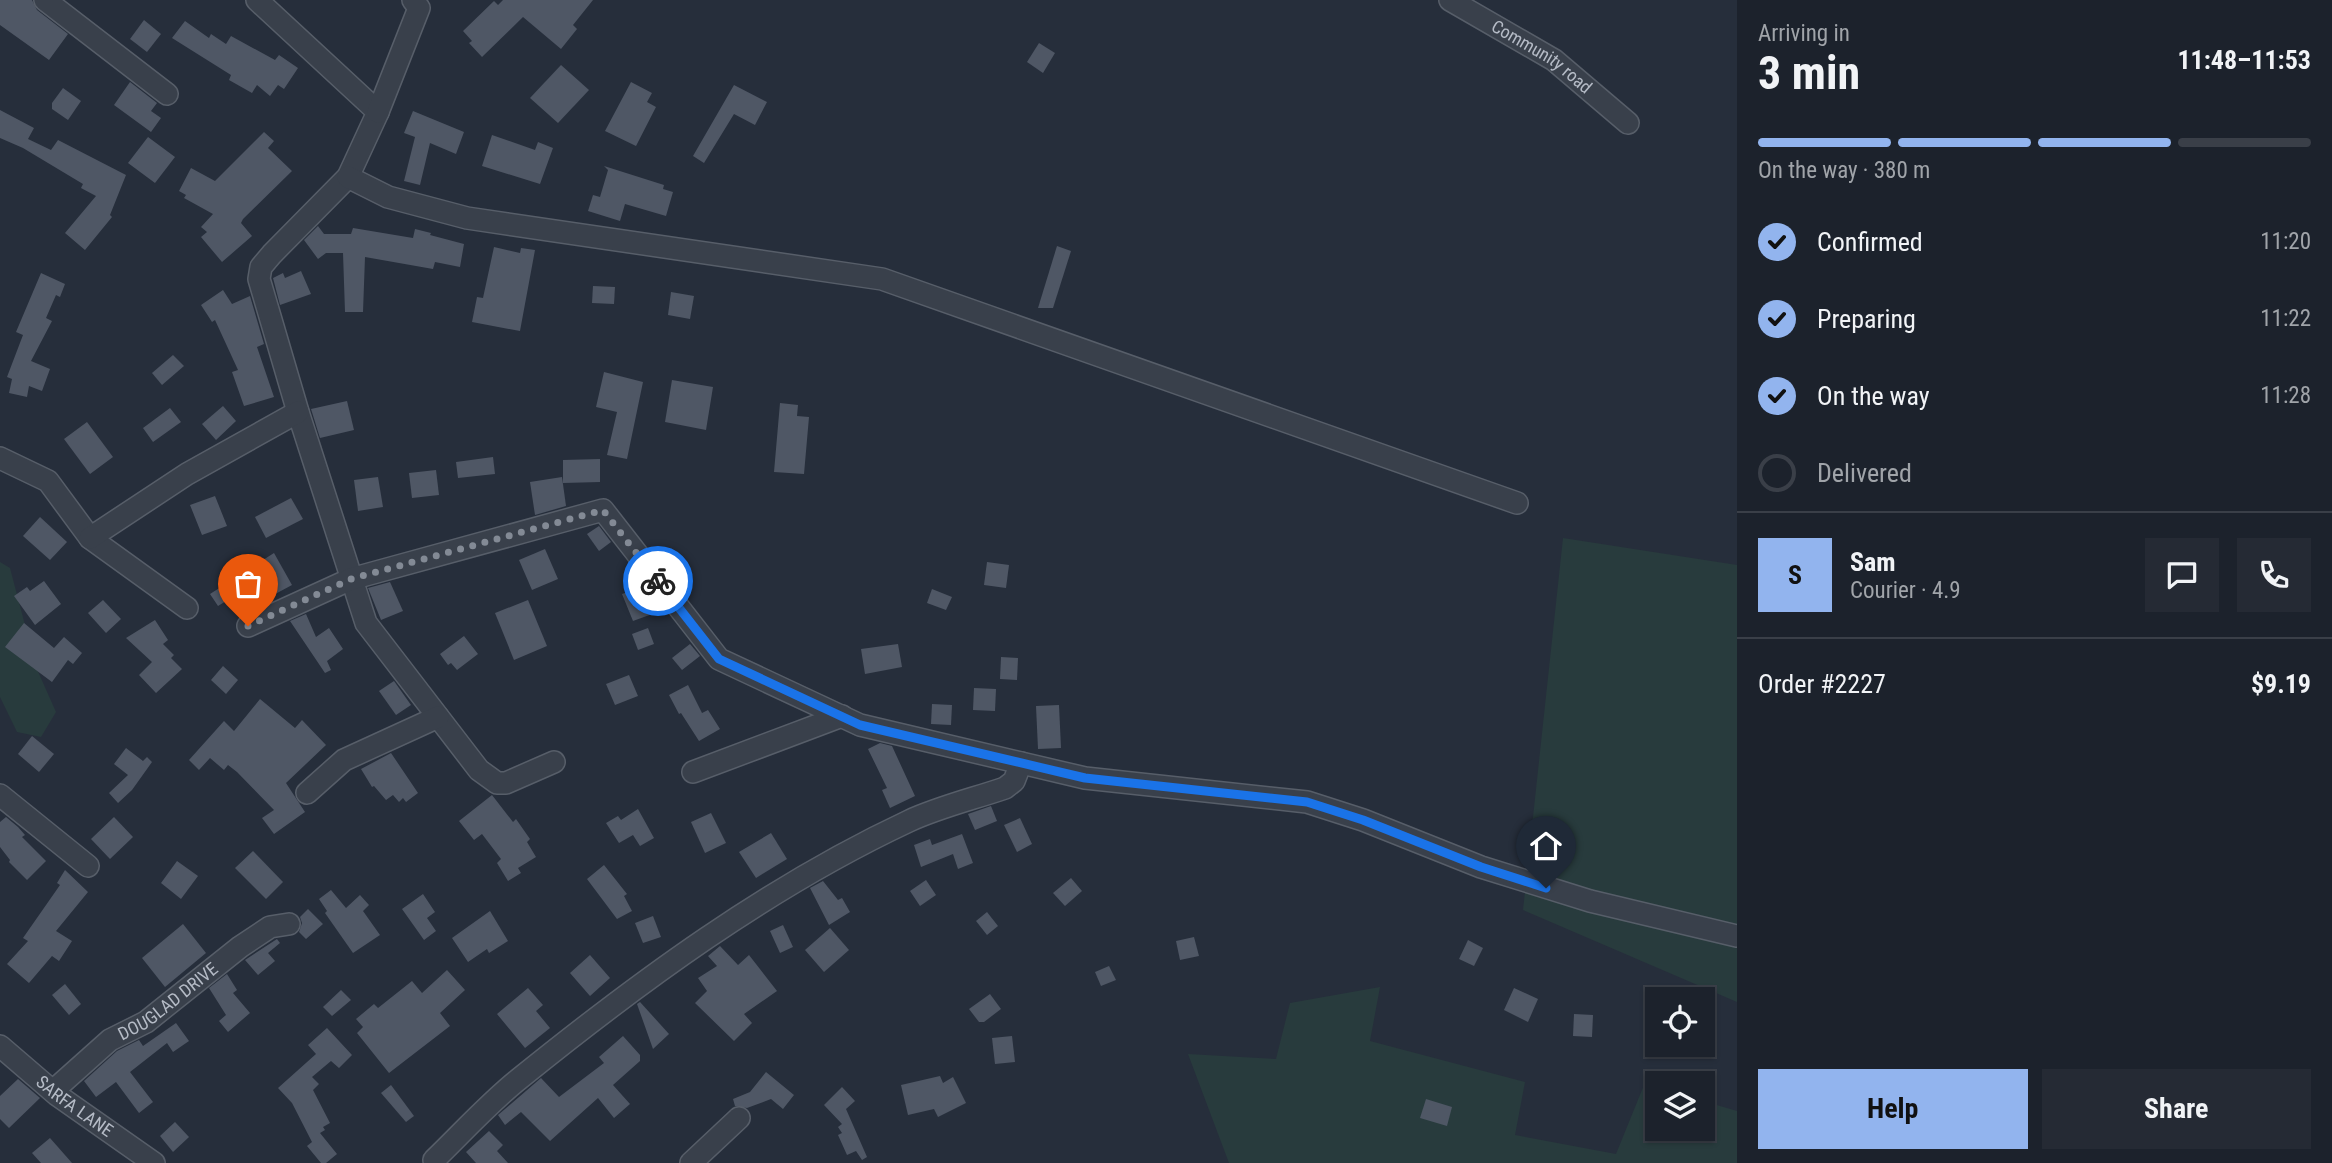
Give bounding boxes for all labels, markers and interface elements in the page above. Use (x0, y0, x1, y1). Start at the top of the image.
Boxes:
street label: Community road (1488, 15, 1596, 98)
text: Arriving in (1758, 20, 1850, 47)
text: 11:48–11:53 (2177, 45, 2311, 75)
text: 3 min (1758, 46, 1860, 100)
text: On the way · 380 m (1758, 157, 1930, 184)
icon: check (1758, 223, 1796, 261)
text: Confirmed (1817, 227, 1923, 257)
text: 11:20 (2260, 228, 2311, 255)
icon: check (1758, 300, 1796, 338)
text: Preparing (1817, 304, 1916, 334)
text: 11:22 (2260, 305, 2311, 332)
icon: check (1758, 377, 1796, 415)
text: On the way (1817, 381, 1930, 411)
text: 11:28 (2260, 382, 2311, 409)
text: Delivered (1817, 458, 1912, 488)
button: chat (2145, 538, 2219, 612)
button: phone (2237, 538, 2311, 612)
courier (623, 546, 693, 616)
text: Sam (1850, 547, 1896, 577)
pin (218, 554, 278, 626)
text: S (1788, 560, 1802, 590)
icon: bike (639, 562, 677, 600)
icon: bag (229, 565, 267, 603)
text: Courier · 4.9 (1850, 577, 1961, 604)
text: Order #2227 (1758, 669, 1886, 699)
text: $9.19 (2251, 669, 2311, 699)
pin (1516, 816, 1576, 888)
icon: home (1527, 827, 1565, 865)
street label: DOUGLAD DRIVE (114, 958, 222, 1044)
map controls (1645, 987, 1715, 1141)
button: locate (1645, 987, 1715, 1057)
button: Help (1758, 1069, 2028, 1149)
button: Share (2042, 1069, 2311, 1149)
street label: SARFA LANE (32, 1071, 117, 1141)
button: layers (1645, 1071, 1715, 1141)

